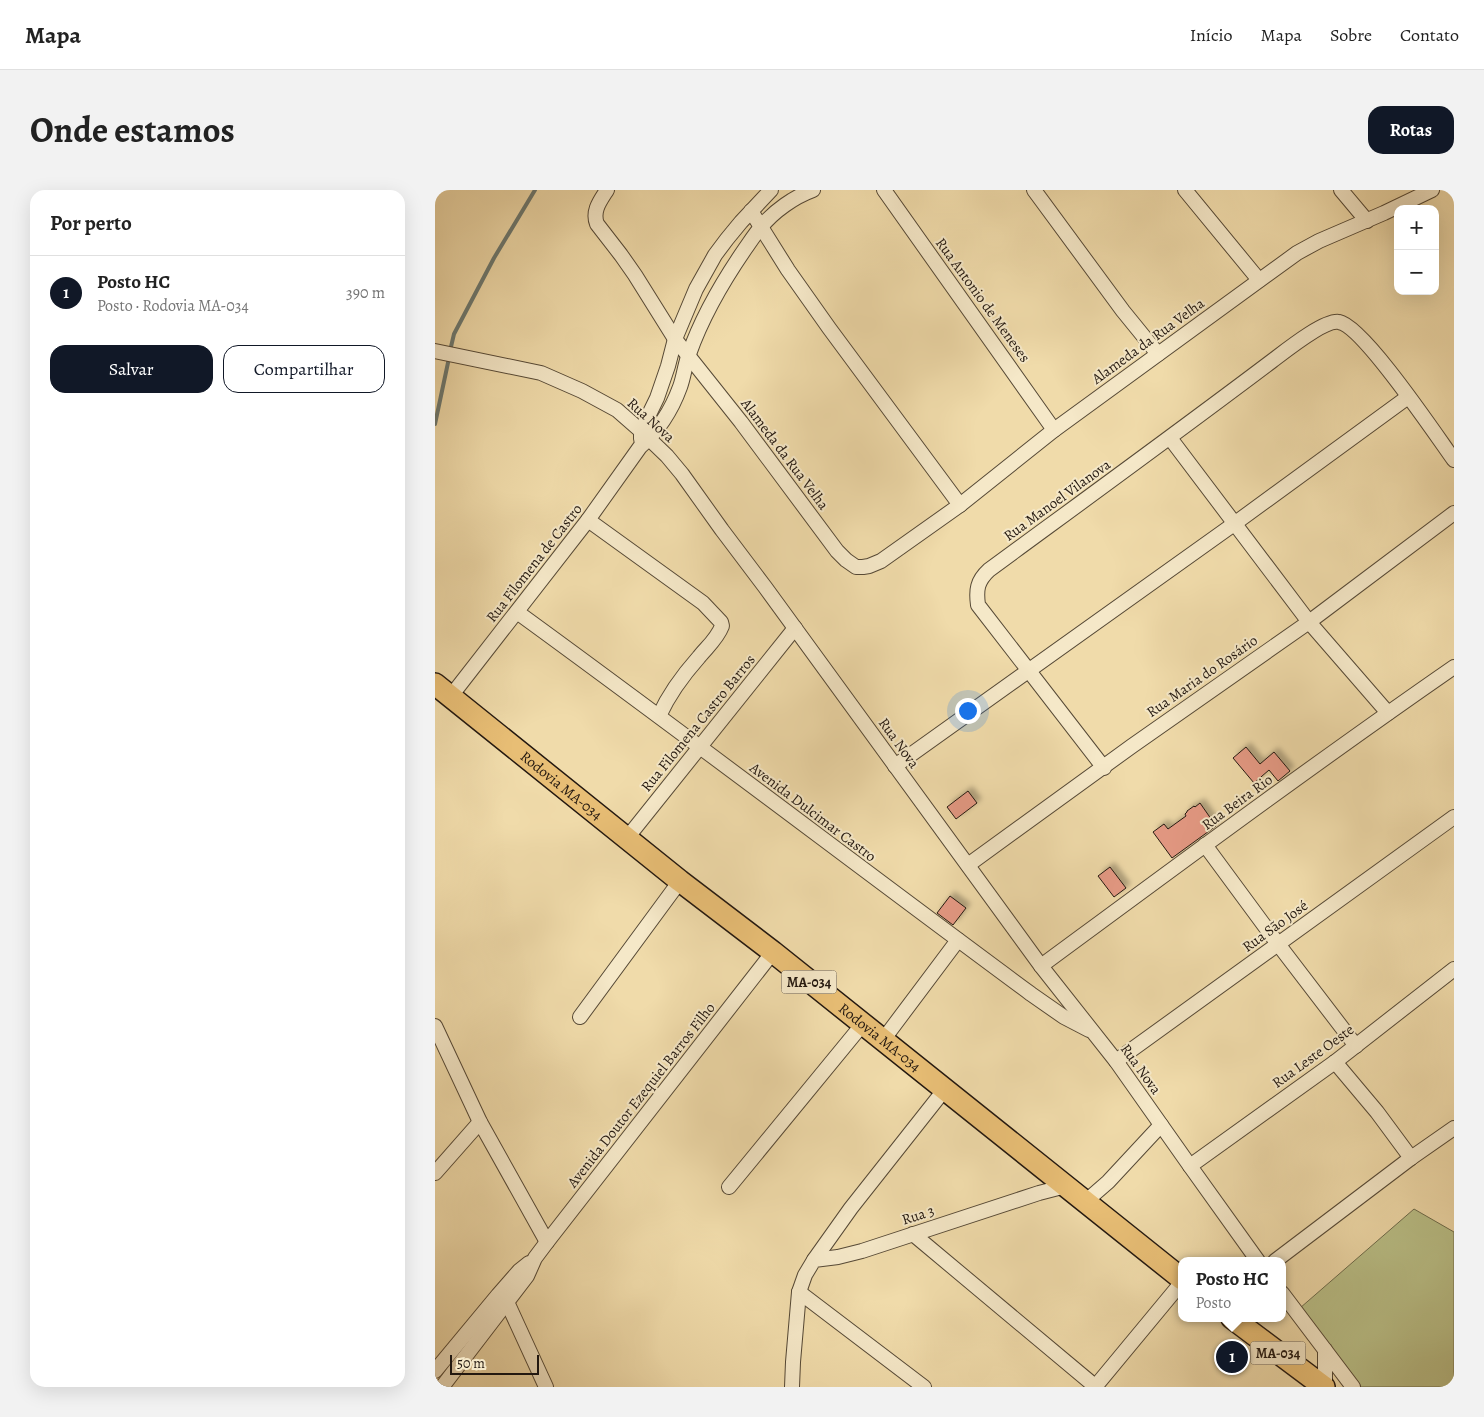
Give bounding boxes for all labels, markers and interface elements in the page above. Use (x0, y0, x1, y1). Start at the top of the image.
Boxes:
text: Mapa (25, 19, 81, 51)
text: Início (1190, 23, 1233, 47)
text: Mapa (1261, 23, 1302, 47)
text: Sobre (1330, 23, 1372, 47)
text: Contato (1400, 23, 1459, 47)
text: Onde estamos (30, 106, 235, 154)
button: Rotas (1368, 106, 1454, 154)
map controls (1394, 205, 1439, 295)
button: + (1394, 205, 1439, 250)
text: Por perto (50, 209, 132, 237)
street label: Rua Antonio de Meneses (931, 234, 1035, 366)
button: − (1394, 250, 1439, 295)
text: Posto HC (97, 269, 170, 295)
text: 1 (63, 282, 69, 304)
text: 390 m (346, 282, 385, 304)
street label: Alameda da Rua Velha (1087, 293, 1208, 389)
text: Posto · Rodovia MA-034 (97, 295, 249, 317)
button: Salvar (50, 345, 213, 393)
button: Compartilhar (223, 345, 385, 393)
street label: Rua Nova (623, 393, 679, 447)
street label: Alameda da Rua Velha (736, 393, 833, 514)
street label: Rua Manoel Vilanova (999, 454, 1115, 546)
street label: Rua Filomena de Castro (481, 500, 587, 626)
street label: Rua Maria do Rosário (1142, 630, 1262, 722)
street label: Rua Filomena Castro Barros (636, 650, 760, 796)
your location (955, 698, 981, 724)
street label: Rua Nova (874, 714, 924, 772)
street label: Rodovia MA-034 (516, 746, 607, 825)
street label: Avenida Dulcimar Castro (745, 757, 880, 866)
street label: Rua Beira Rio (1198, 770, 1276, 834)
street label: Rua São José (1238, 895, 1312, 957)
road number: MA-034 (781, 970, 837, 994)
street label: Avenida Doutor Ezequiel Barros Filho (562, 998, 720, 1192)
street label: Rodovia MA-034 (834, 998, 925, 1076)
street label: Rua Leste Oeste (1268, 1019, 1358, 1092)
street label: Rua Nova (1116, 1040, 1166, 1098)
street label: Rua 3 (899, 1200, 937, 1230)
popup (1178, 1257, 1286, 1322)
text: Posto HC (1195, 1266, 1269, 1292)
text: Posto (1195, 1292, 1231, 1314)
pin: 1 (1216, 1338, 1248, 1376)
road number: MA-034 (1251, 1342, 1305, 1364)
scale bar (450, 1352, 539, 1375)
text: 50 m (457, 1354, 485, 1373)

